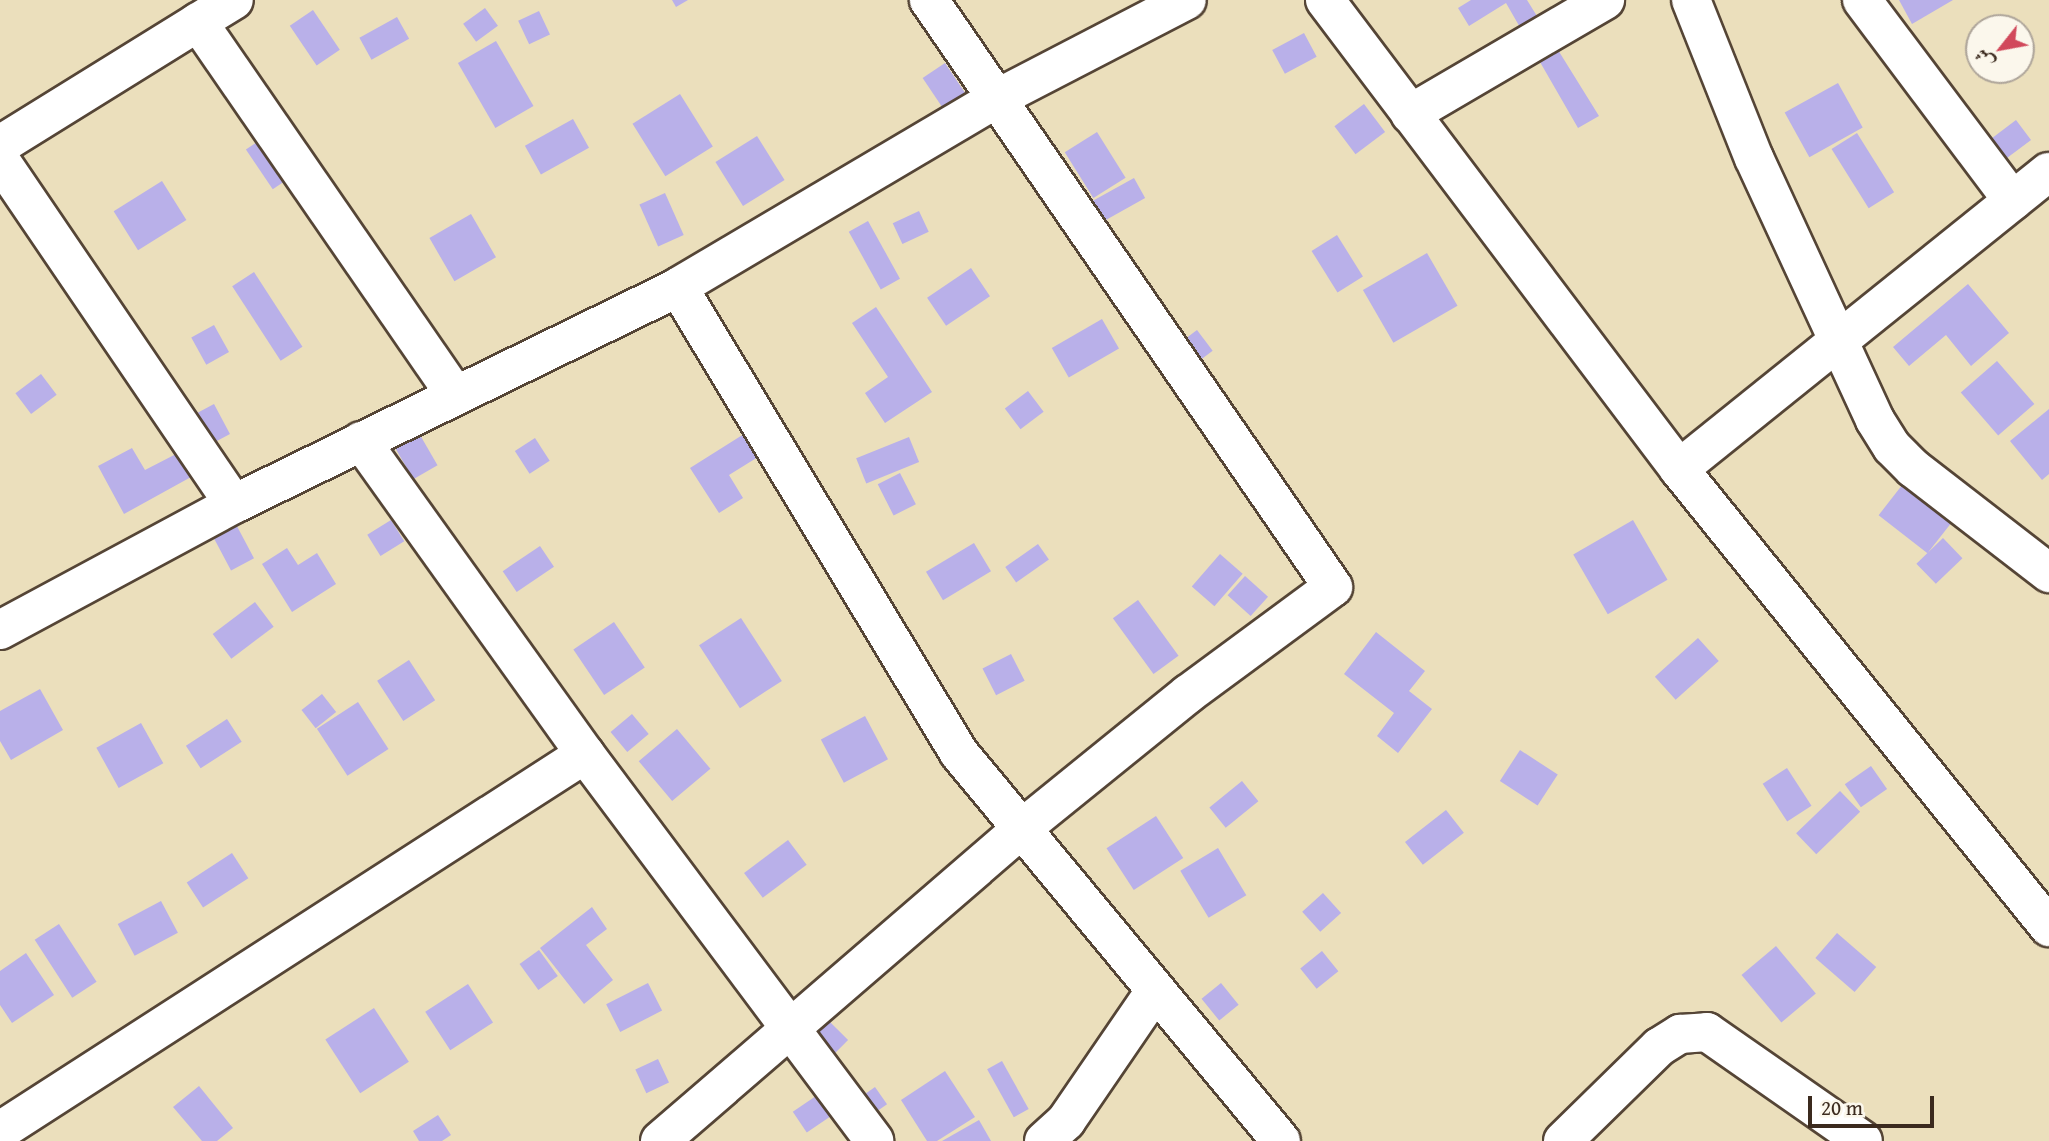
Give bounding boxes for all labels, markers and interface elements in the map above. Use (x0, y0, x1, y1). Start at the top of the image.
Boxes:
north arrow (1965, 14, 2035, 84)
text: ش (1967, 43, 2001, 74)
scale bar (1811, 1082, 1937, 1126)
text: 20 m (1821, 1092, 1863, 1123)

